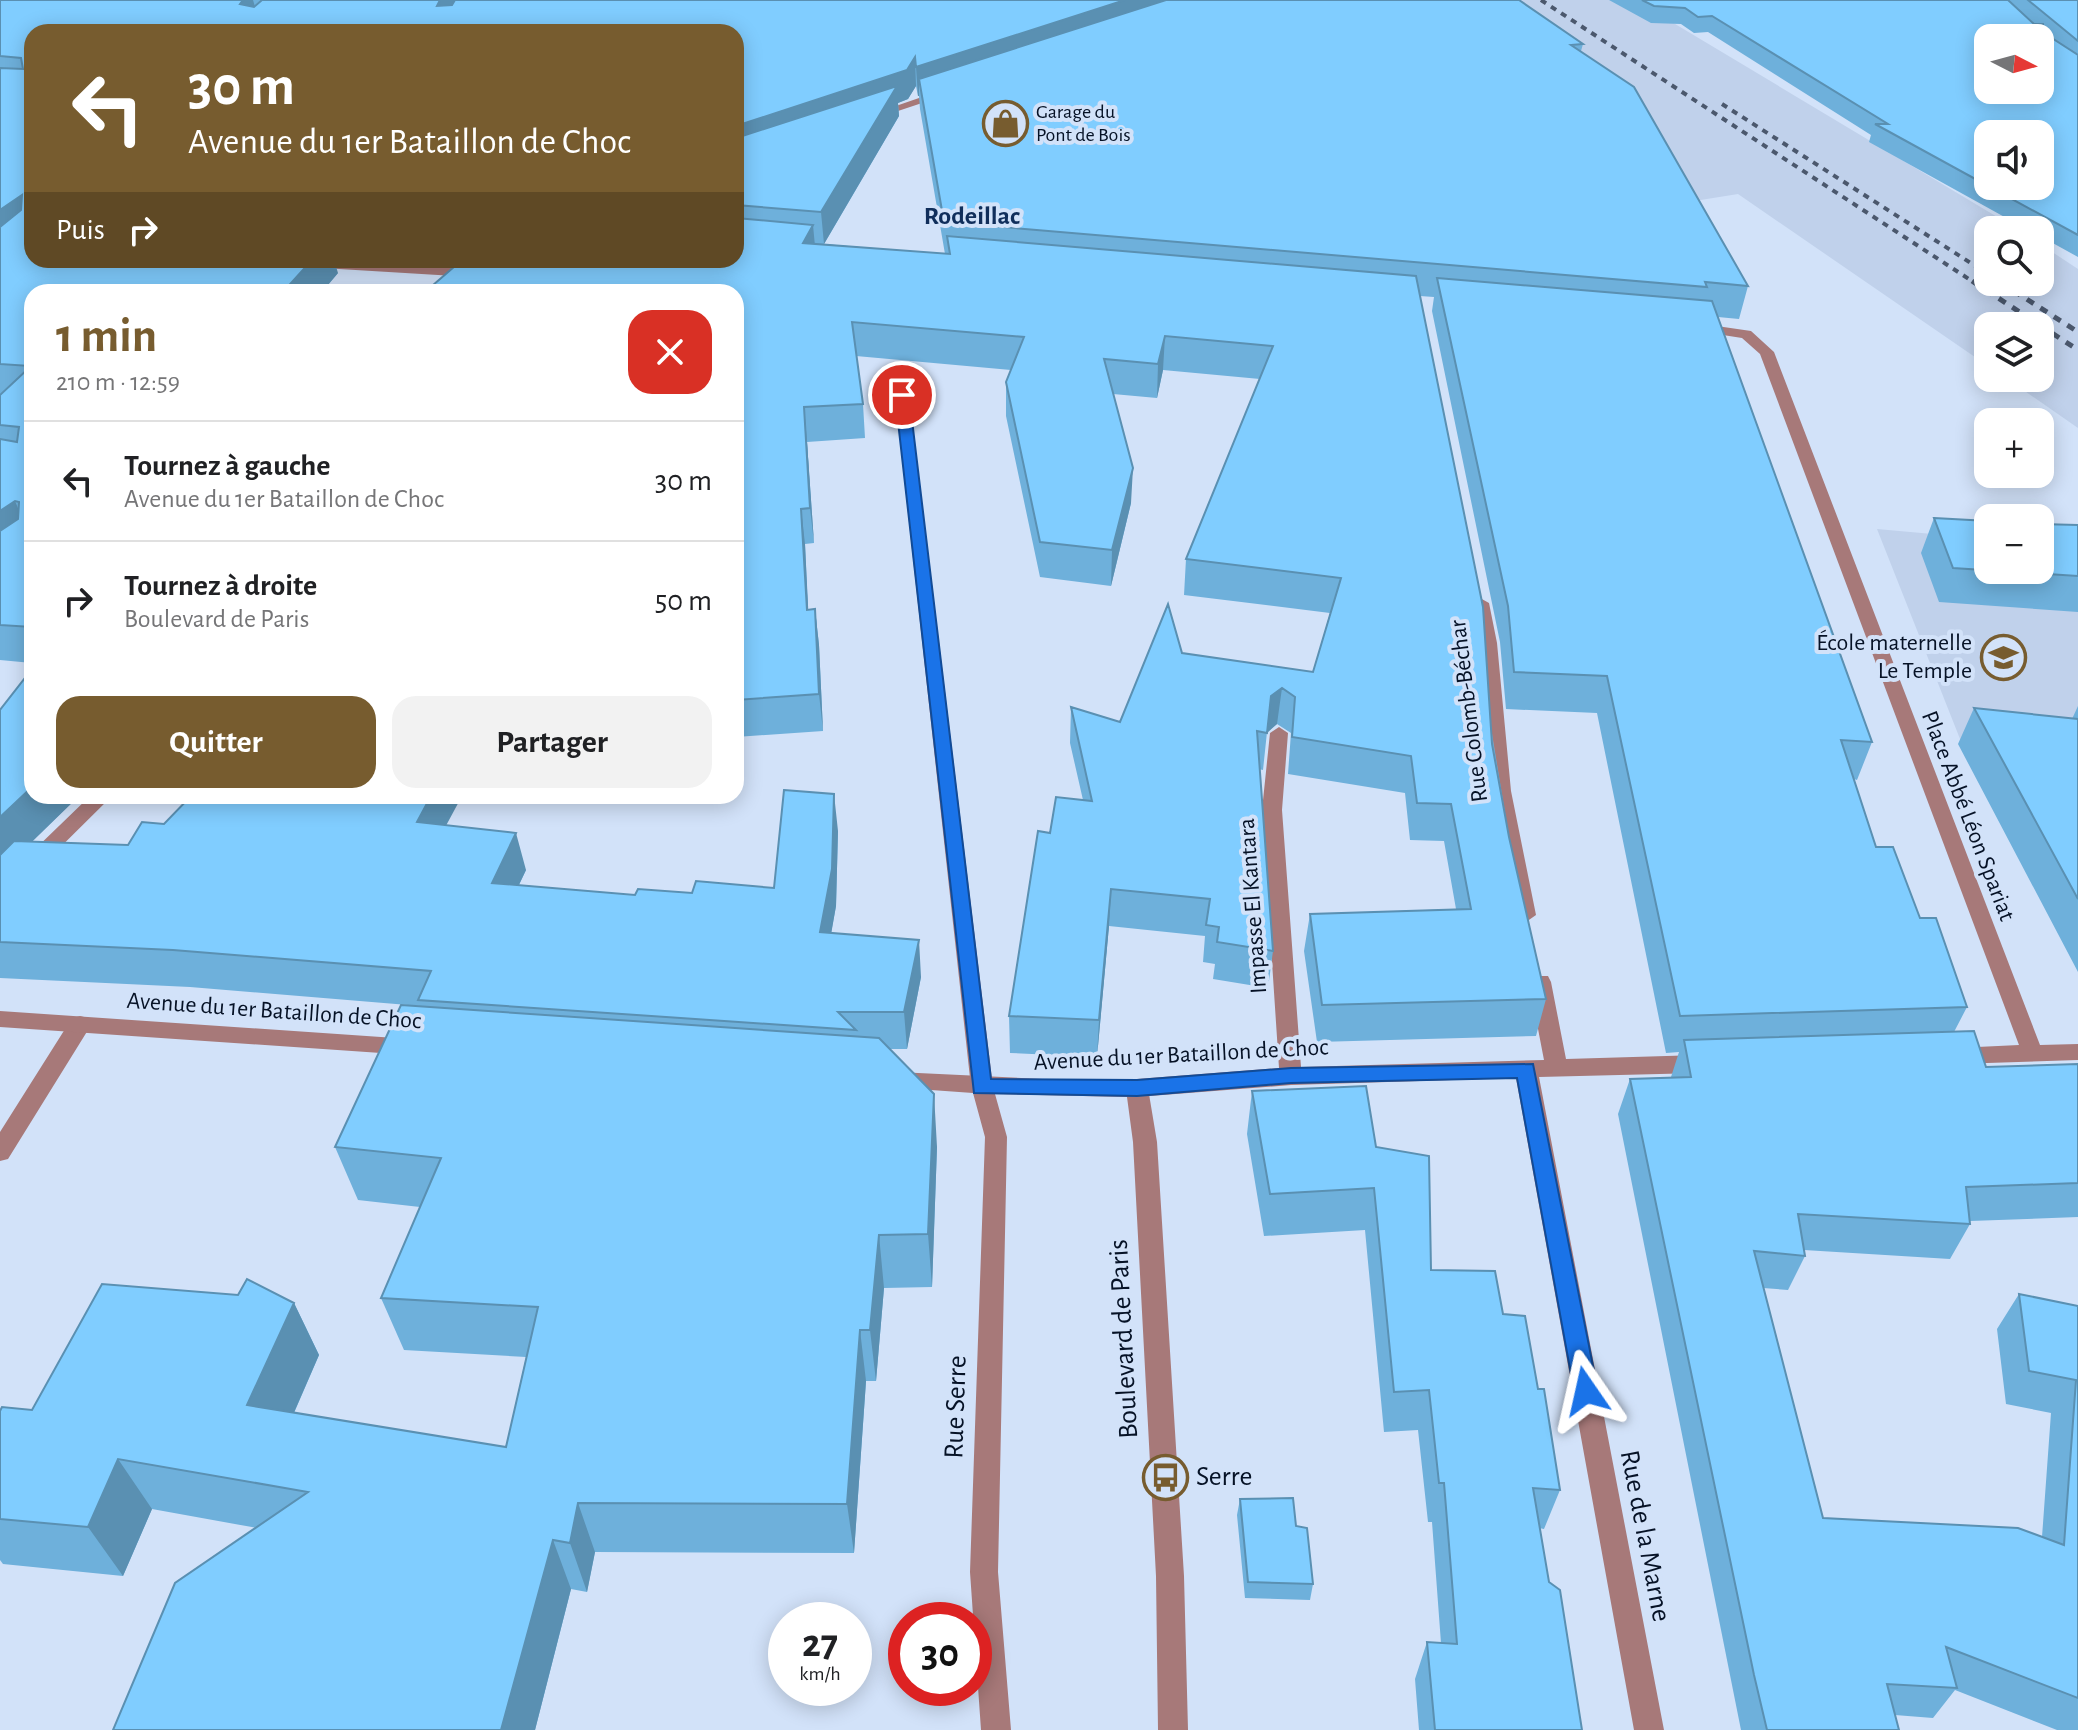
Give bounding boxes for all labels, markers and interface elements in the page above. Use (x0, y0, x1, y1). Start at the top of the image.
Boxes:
north arrow (1974, 24, 2054, 104)
map controls (1974, 24, 2054, 584)
icon: left (56, 56, 160, 160)
text: 30 m (188, 59, 295, 115)
shop icon: Garage du Pont de Bois (981, 100, 1029, 148)
place label: Garage du Pont de Bois (1036, 102, 1131, 145)
button: sound (1974, 120, 2054, 200)
text: Avenue du 1er Bataillon de Choc (188, 124, 631, 160)
district label: Rodeillac (924, 203, 1020, 229)
icon: right (121, 208, 165, 252)
text: Puis (56, 215, 105, 245)
button: search (1974, 216, 2054, 296)
button: close (628, 310, 712, 394)
button: layers (1974, 312, 2054, 392)
text: 1 min (56, 313, 157, 361)
pin (868, 361, 936, 429)
text: 210 m · 12:59 (56, 369, 180, 395)
icon: arrive (880, 373, 924, 417)
button: + (1974, 408, 2054, 488)
text: Tournez à gauche (124, 451, 331, 481)
icon: left (56, 459, 100, 503)
text: 30 m (655, 466, 712, 496)
text: Avenue du 1er Bataillon de Choc (124, 486, 444, 512)
button: − (1974, 504, 2054, 584)
text: Tournez à droite (124, 571, 317, 601)
icon: right (56, 579, 100, 623)
text: 50 m (655, 586, 712, 616)
text: Boulevard de Paris (124, 606, 309, 632)
street label: Rue Colomb-Béchar (1446, 618, 1492, 804)
place label: École maternelle Le Temple (1816, 629, 1972, 683)
school or university icon: École maternelle Le Temple (1979, 633, 2027, 681)
button: Quitter (56, 696, 376, 788)
button: Partager (392, 696, 712, 788)
street label: Place Abbé Léon Spariat (1917, 708, 2019, 925)
street label: Impasse El Kantara (1235, 817, 1271, 995)
street label: Avenue du 1er Bataillon de Choc (126, 989, 422, 1033)
street label: Avenue du 1er Bataillon de Choc (1033, 1035, 1329, 1075)
street label: Boulevard de Paris (1105, 1239, 1143, 1439)
position arrow (1544, 1349, 1628, 1433)
street label: Rue Serre (940, 1355, 972, 1459)
street label: Rue de la Marne (1615, 1448, 1675, 1624)
bus stop icon: Serre (1141, 1453, 1189, 1501)
place label: Serre (1196, 1463, 1253, 1491)
speed limit sign: 30 (888, 1602, 992, 1706)
text: 27 (802, 1624, 838, 1664)
text: km/h (799, 1664, 841, 1684)

